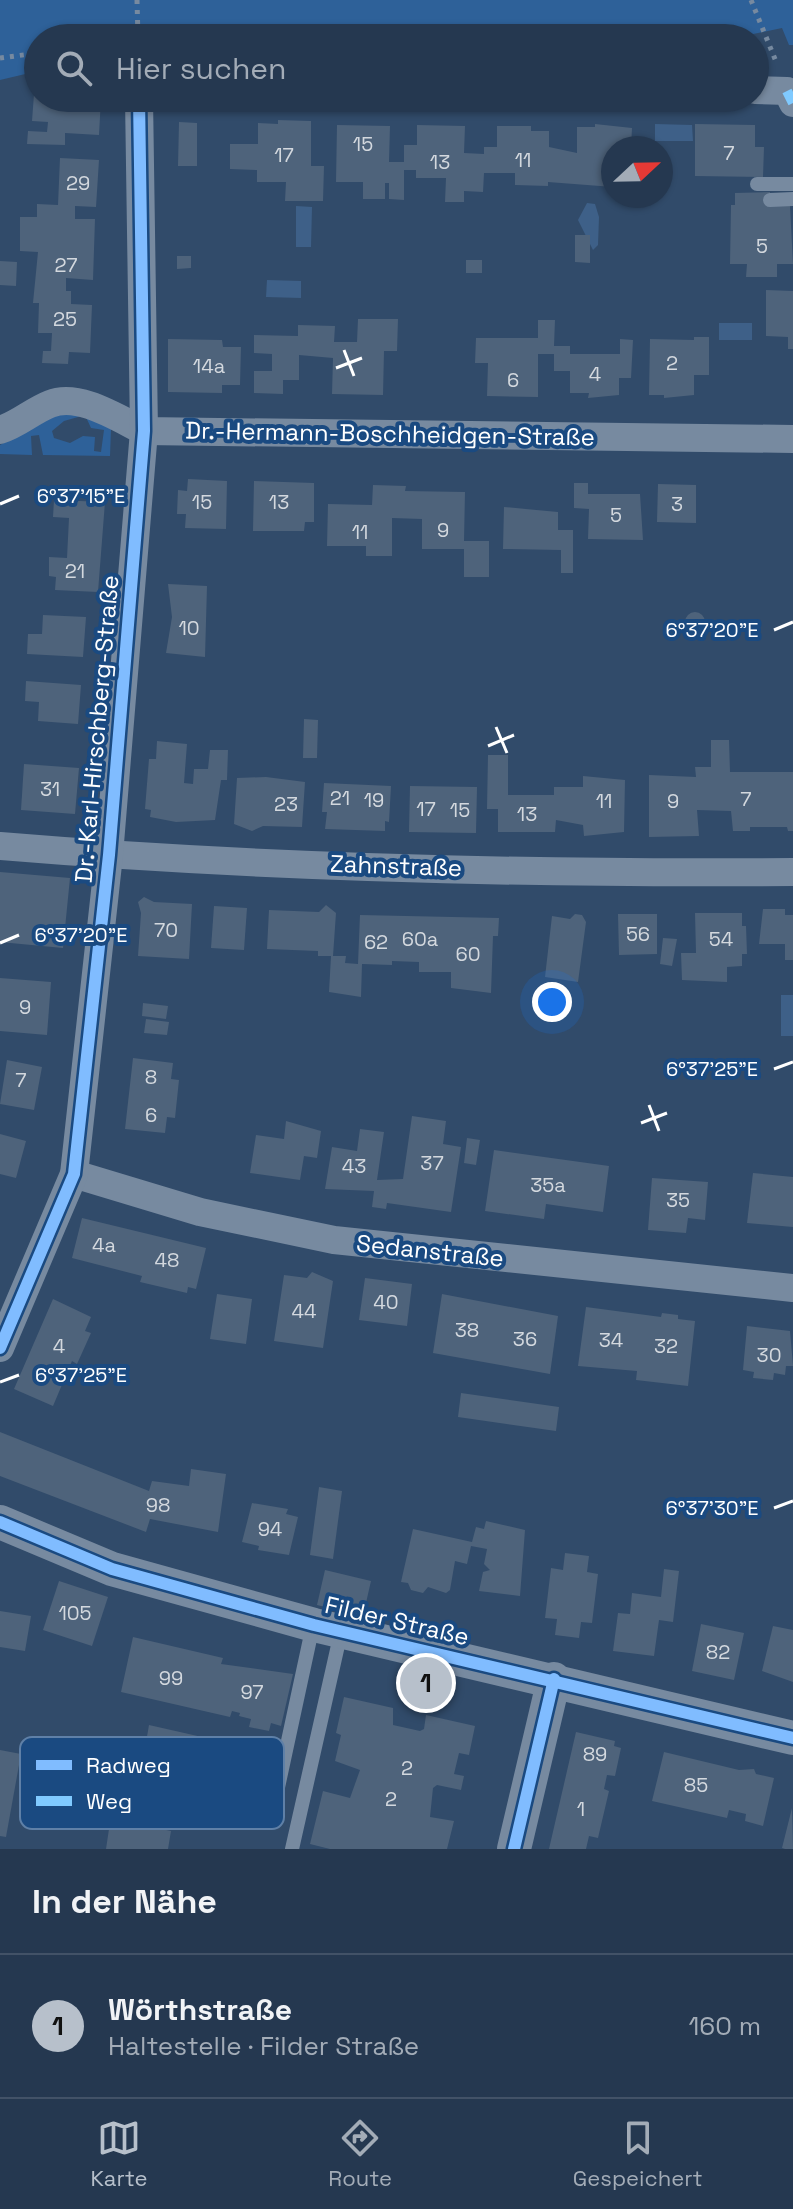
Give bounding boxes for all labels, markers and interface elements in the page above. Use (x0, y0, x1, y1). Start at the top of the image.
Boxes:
search box (24, 24, 769, 112)
icon: search (52, 46, 96, 90)
text: Hier suchen (116, 49, 286, 88)
house number: 15 (353, 131, 373, 157)
north arrow (601, 136, 673, 208)
house number: 7 (723, 140, 735, 166)
house number: 17 (274, 142, 294, 168)
house number: 11 (515, 147, 531, 173)
house number: 13 (430, 149, 450, 175)
house number: 29 (66, 170, 90, 196)
house number: 5 (756, 233, 768, 259)
house number: 27 (54, 252, 78, 278)
house number: 25 (53, 306, 77, 332)
house number: 2 (666, 350, 678, 376)
house number: 14a (193, 353, 225, 379)
house number: 4 (589, 361, 601, 387)
house number: 6 (507, 367, 519, 393)
street label: Dr.-Hermann-Boschheidgen-Straße (185, 414, 595, 453)
text: 6°37'15"E (37, 483, 125, 509)
house number: 15 (192, 489, 212, 515)
house number: 13 (269, 489, 289, 515)
house number: 3 (671, 491, 683, 517)
house number: 5 (610, 502, 622, 528)
house number: 9 (437, 517, 449, 543)
house number: 11 (352, 519, 368, 545)
house number: 21 (65, 558, 85, 584)
street label: Dr.-Karl-Hirschberg-Straße (68, 574, 125, 884)
house number: 10 (178, 615, 200, 641)
text: 6°37'20"E (666, 617, 758, 643)
house number: 31 (40, 776, 60, 802)
house number: 21 (330, 785, 350, 811)
house number: 7 (740, 786, 752, 812)
house number: 19 (364, 787, 384, 813)
house number: 11 (596, 788, 612, 814)
house number: 9 (667, 788, 679, 814)
house number: 23 (274, 791, 298, 817)
house number: 17 (416, 796, 436, 822)
house number: 15 (450, 797, 470, 823)
house number: 13 (517, 801, 537, 827)
street label: Zahnstraße (329, 848, 463, 883)
house number: 70 (154, 917, 178, 943)
house number: 56 (626, 921, 650, 947)
text: 6°37'20"E (35, 922, 127, 948)
house number: 60a (402, 926, 438, 952)
house number: 54 (709, 926, 733, 952)
house number: 62 (364, 929, 388, 955)
house number: 60 (455, 941, 481, 967)
your location (532, 982, 572, 1022)
house number: 9 (19, 994, 31, 1020)
text: 6°37'25"E (666, 1056, 758, 1082)
house number: 8 (145, 1064, 157, 1090)
house number: 7 (15, 1067, 27, 1093)
house number: 6 (145, 1102, 157, 1128)
house number: 37 (420, 1150, 444, 1176)
house number: 43 (342, 1153, 366, 1179)
house number: 35a (530, 1172, 566, 1198)
house number: 35 (666, 1187, 690, 1213)
street label: Sedanstraße (355, 1227, 505, 1274)
house number: 4a (92, 1232, 116, 1258)
house number: 48 (155, 1247, 179, 1273)
house number: 40 (373, 1289, 399, 1315)
house number: 44 (292, 1298, 317, 1324)
house number: 38 (455, 1317, 479, 1343)
house number: 36 (513, 1326, 537, 1352)
house number: 34 (599, 1327, 623, 1353)
house number: 4 (53, 1333, 65, 1359)
house number: 32 (654, 1333, 678, 1359)
house number: 30 (757, 1342, 781, 1368)
text: 6°37'25"E (35, 1362, 127, 1388)
house number: 98 (146, 1492, 170, 1518)
text: 6°37'30"E (666, 1495, 758, 1521)
house number: 94 (258, 1516, 282, 1542)
street label: Filder Straße (322, 1589, 472, 1652)
house number: 105 (58, 1600, 92, 1626)
house number: 82 (706, 1639, 730, 1665)
pin: 1 (400, 1653, 452, 1713)
house number: 99 (159, 1665, 183, 1691)
house number: 97 (240, 1679, 264, 1705)
legend (20, 1737, 284, 1829)
house number: 89 (583, 1741, 607, 1767)
text: Radweg (86, 1751, 171, 1779)
house number: 2 (401, 1755, 413, 1781)
house number: 85 (684, 1772, 708, 1798)
house number: 2 (385, 1786, 397, 1812)
text: Weg (86, 1787, 132, 1815)
house number: 1 (577, 1796, 585, 1822)
text: In der Nähe (32, 1880, 217, 1923)
text: Wörthstraße (108, 1990, 292, 2029)
text: 1 (52, 2009, 64, 2043)
text: 160 m (689, 2009, 761, 2043)
text: Haltestelle · Filder Straße (108, 2029, 419, 2063)
tab: Karte (90, 2116, 148, 2192)
tab: Route (328, 2116, 392, 2192)
tab: Gespeichert (573, 2116, 703, 2192)

